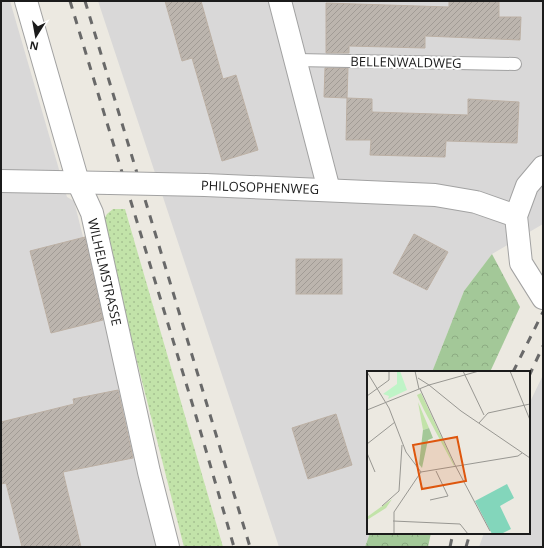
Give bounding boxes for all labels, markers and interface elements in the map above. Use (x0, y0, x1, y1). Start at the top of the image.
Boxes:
north arrow (16, 16, 56, 56)
text: N (28, 38, 40, 55)
street label: BELLENWALDWEG (350, 52, 462, 72)
street label: PHILOSOPHENWEG (201, 176, 319, 198)
street label: WILHELMSTRASSE (84, 217, 126, 327)
inset map (367, 371, 530, 534)

